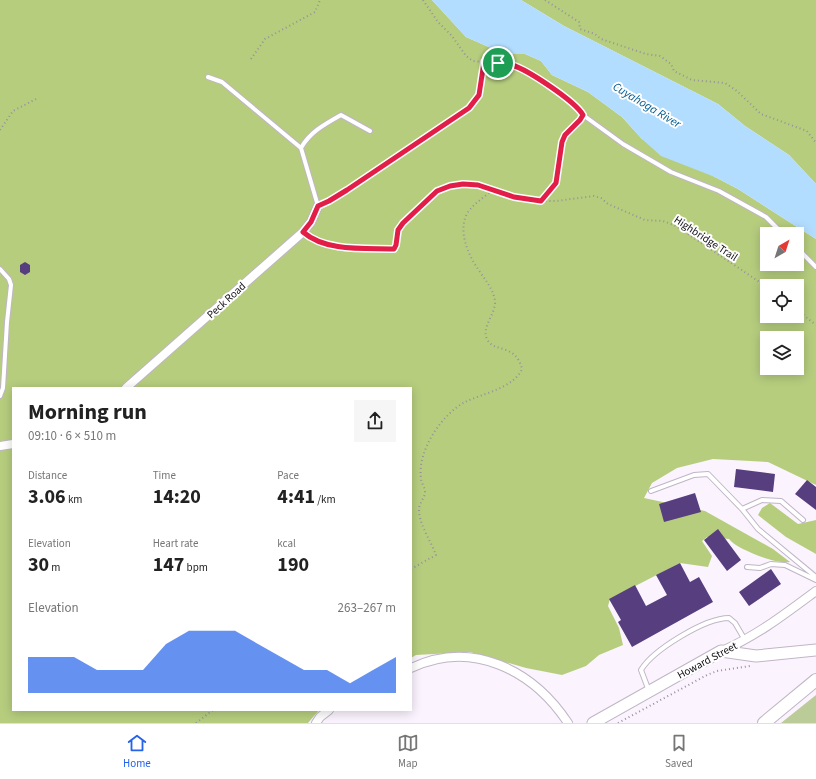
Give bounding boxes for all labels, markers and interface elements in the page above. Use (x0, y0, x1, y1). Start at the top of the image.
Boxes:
pin (481, 46, 515, 80)
icon: arrive (487, 52, 509, 74)
water label: Cuyahoga River (609, 78, 685, 133)
street label: Highbridge Trail (671, 212, 741, 265)
north arrow (760, 227, 804, 271)
map controls (760, 227, 804, 375)
street label: Peck Road (204, 279, 249, 322)
button: locate (760, 279, 804, 323)
button: layers (760, 331, 804, 375)
text: Morning run (28, 396, 147, 428)
button: share (354, 400, 396, 442)
text: 09:10 · 6 × 510 m (28, 427, 116, 445)
text: Distance (28, 468, 67, 483)
text: Time (153, 468, 176, 483)
text: Pace (277, 468, 299, 483)
text: 3.06 (28, 483, 66, 511)
text: 14:20 (153, 483, 201, 511)
text: 4:41 (277, 483, 315, 511)
text: km (66, 492, 82, 507)
text: /km (315, 492, 336, 507)
text: Elevation (28, 536, 71, 551)
text: Heart rate (153, 536, 198, 551)
text: kcal (277, 536, 296, 551)
text: 30 (28, 551, 49, 579)
text: 147 (153, 551, 184, 579)
text: 190 (277, 551, 309, 579)
text: m (49, 560, 60, 575)
text: bpm (184, 560, 208, 575)
text: Elevation (28, 599, 79, 617)
text: 263–267 m (338, 599, 396, 617)
street label: Howard Street (675, 638, 740, 683)
tab: Home (123, 732, 151, 771)
tab: Map (397, 732, 419, 771)
tab: Saved (665, 732, 693, 771)

